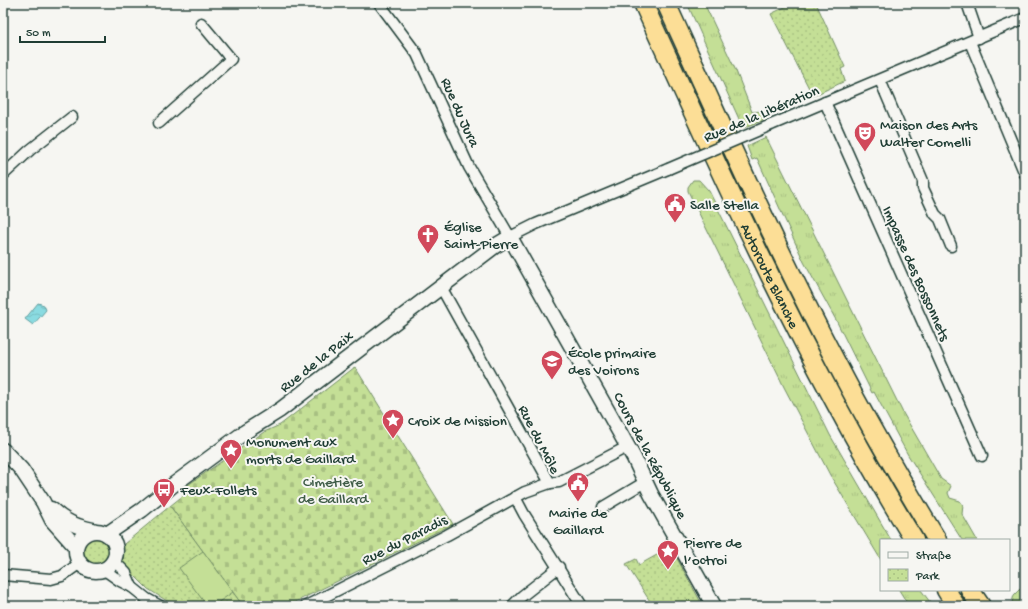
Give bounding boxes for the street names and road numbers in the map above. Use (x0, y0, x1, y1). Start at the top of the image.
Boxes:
street label: Rue du Jura (436, 75, 483, 151)
street label: Rue de la Libération (701, 82, 822, 147)
street label: Impasse des Bossonnets (877, 204, 953, 345)
street label: Autoroute Blanche (735, 221, 802, 332)
street label: Rue de la Paix (277, 328, 358, 397)
street label: Cours de la République (608, 390, 690, 523)
street label: Rue du Môle (513, 402, 563, 478)
street label: Rue du Paradis (359, 511, 451, 570)

